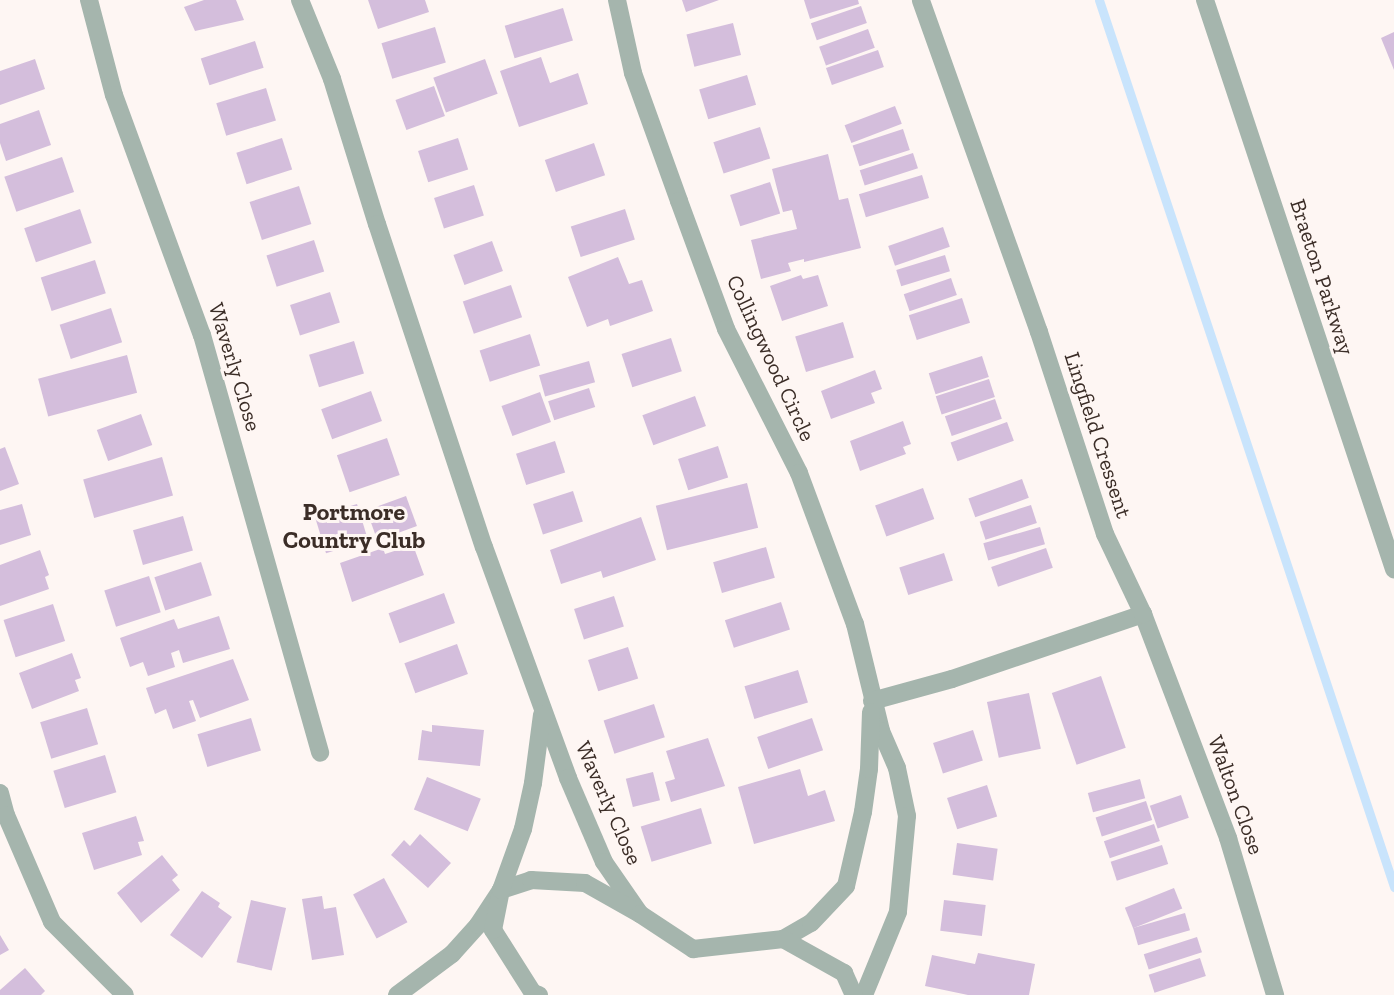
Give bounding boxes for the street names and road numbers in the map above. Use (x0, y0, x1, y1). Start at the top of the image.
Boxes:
street label: Braeton Parkway (1284, 196, 1360, 358)
street label: Collingwood Circle (721, 271, 821, 445)
street label: Waverly Close (203, 299, 267, 435)
street label: Lingfield Cressent (1059, 349, 1137, 521)
street label: Walton Close (1202, 732, 1270, 858)
street label: Waverly Close (570, 737, 648, 869)

